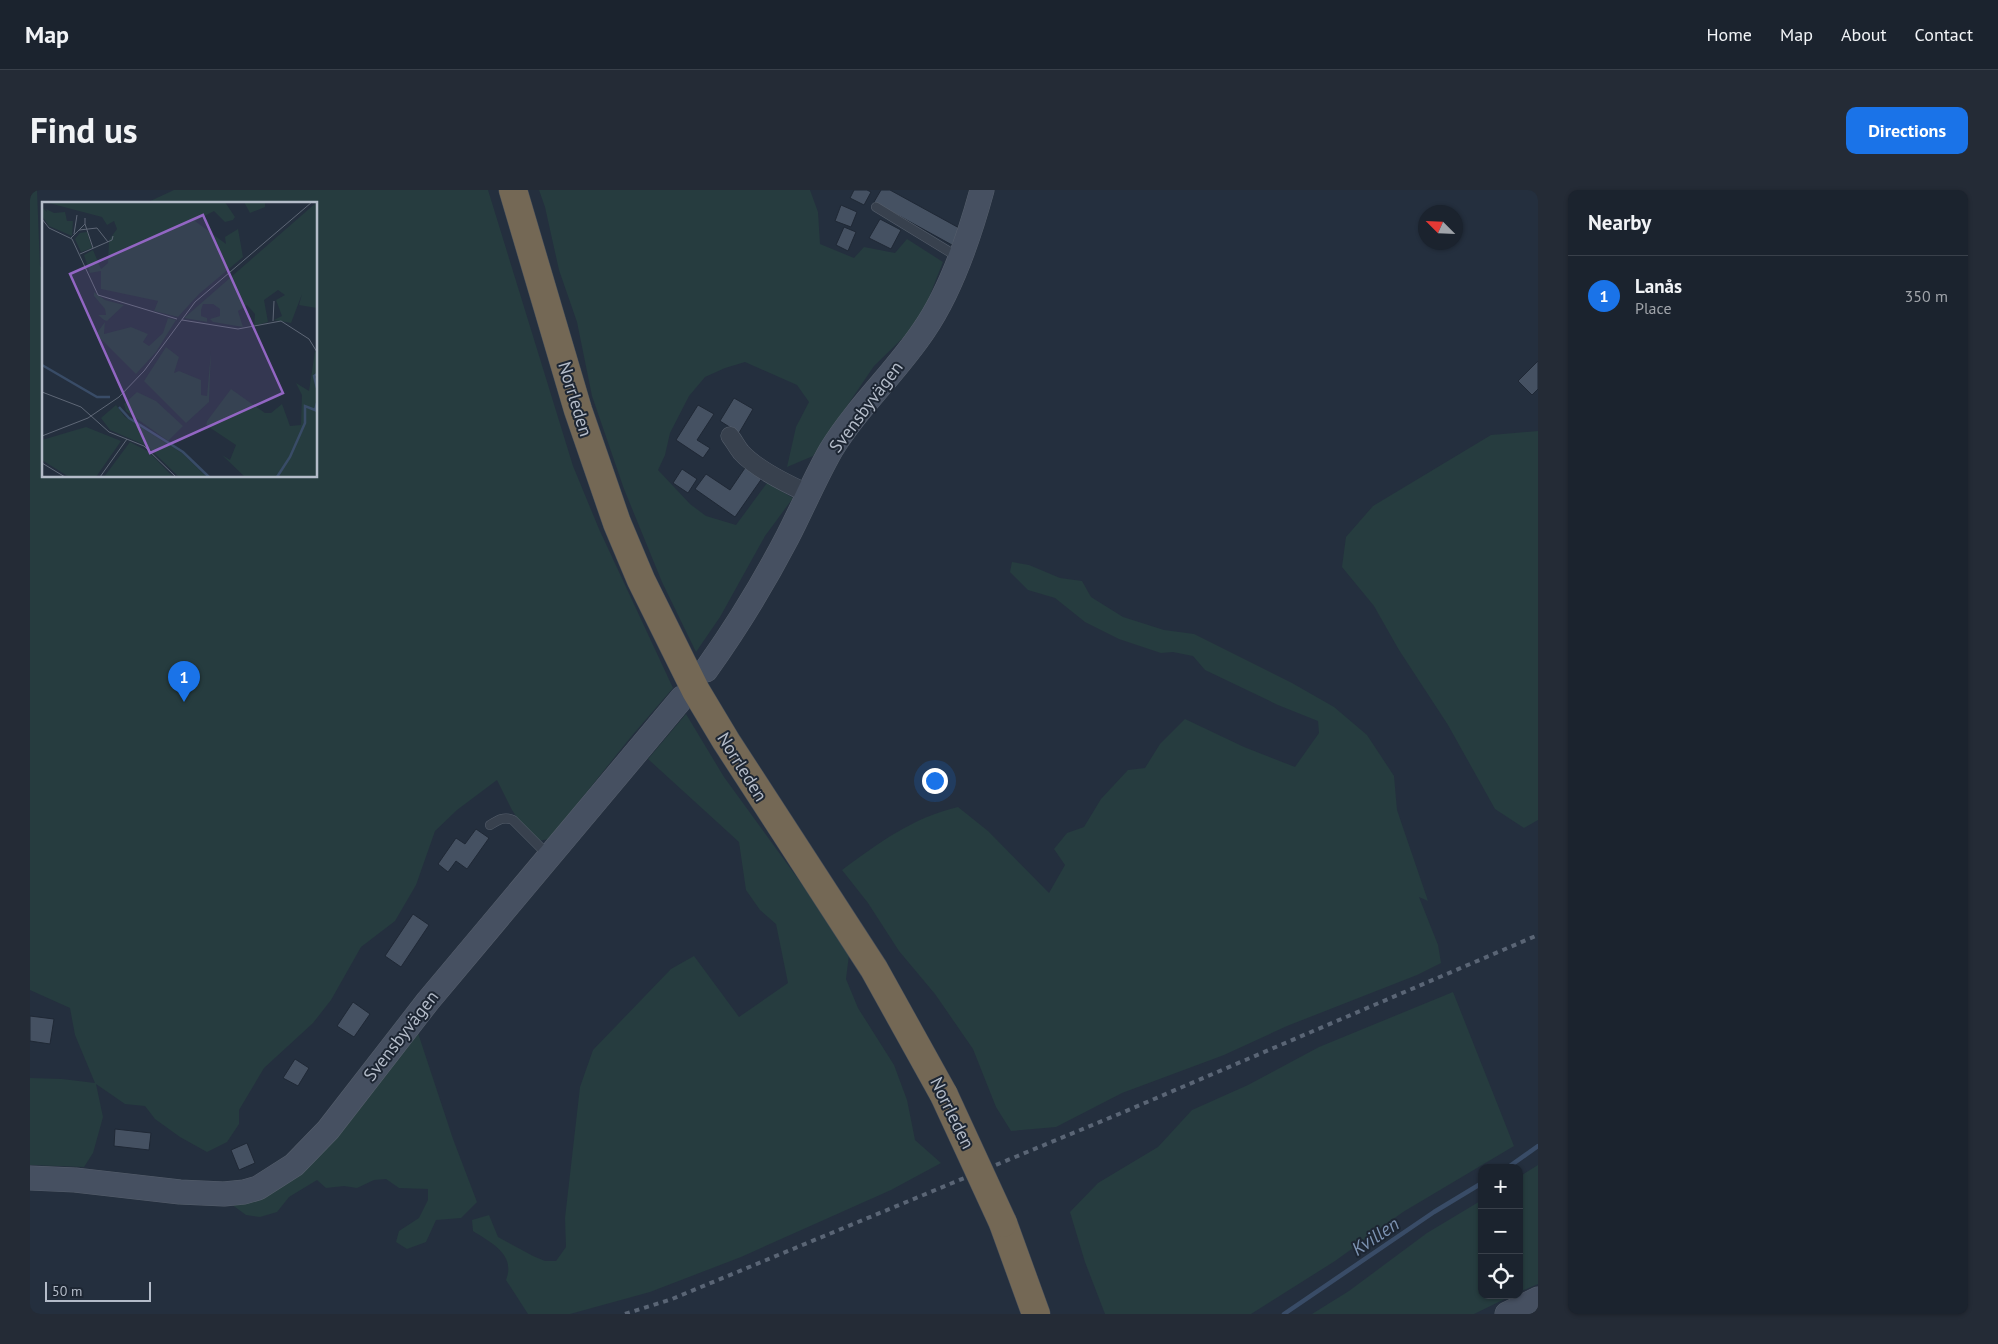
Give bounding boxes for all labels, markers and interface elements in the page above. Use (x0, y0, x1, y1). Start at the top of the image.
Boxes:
text: Map (25, 19, 69, 50)
text: Home (1706, 23, 1752, 46)
text: Map (1780, 23, 1813, 46)
text: About (1841, 23, 1887, 46)
text: Contact (1915, 23, 1973, 46)
text: Find us (30, 107, 138, 153)
button: Directions (1846, 107, 1968, 154)
inset map (42, 202, 318, 478)
north arrow (1418, 205, 1463, 250)
text: Nearby (1588, 209, 1651, 236)
text: Lanås (1635, 274, 1682, 298)
text: 1 (1599, 286, 1609, 306)
text: 350 m (1905, 286, 1948, 306)
text: Place (1635, 298, 1672, 318)
street label: Svensbyvägen (824, 356, 908, 457)
street label: Norrleden (553, 359, 598, 439)
pin: 1 (168, 661, 200, 702)
street label: Norrleden (712, 728, 773, 806)
your location (922, 768, 948, 794)
street label: Svensbyvägen (358, 986, 443, 1086)
street label: Norrleden (925, 1073, 980, 1152)
map controls (1478, 1164, 1523, 1299)
button: + (1478, 1164, 1523, 1209)
button: − (1478, 1209, 1523, 1254)
water label: Kvillen (1347, 1211, 1404, 1261)
button: locate (1478, 1254, 1523, 1299)
scale bar (45, 1279, 151, 1302)
text: 50 m (52, 1282, 82, 1300)

